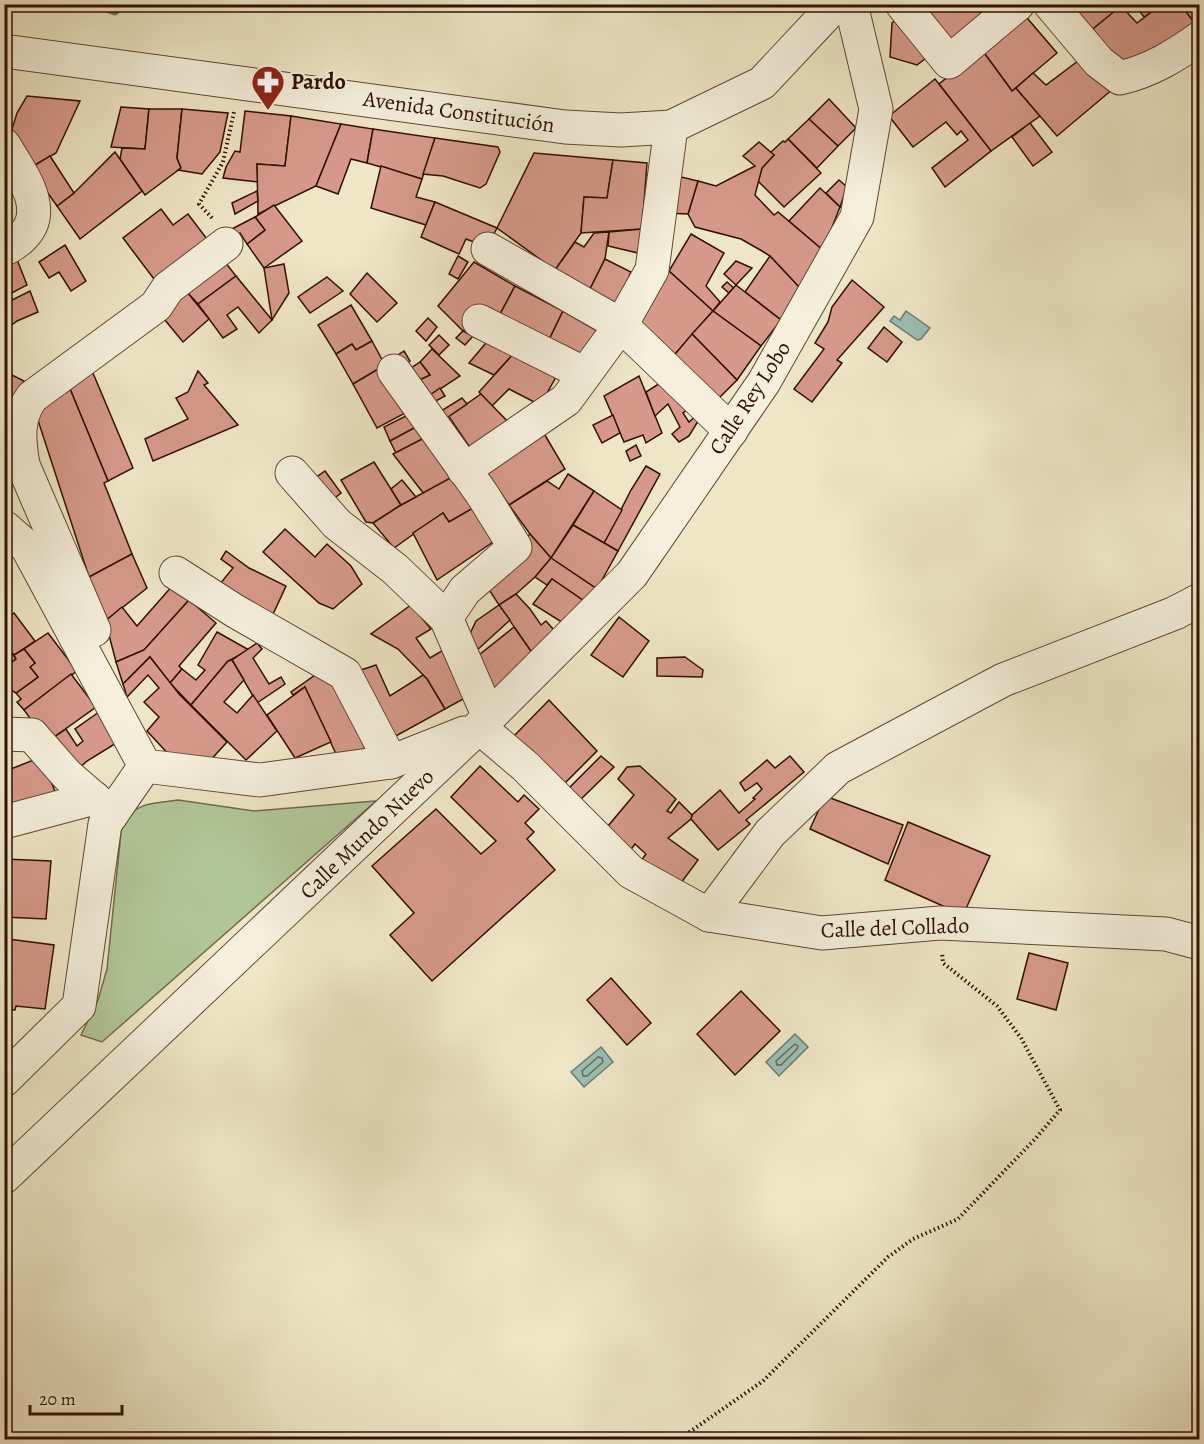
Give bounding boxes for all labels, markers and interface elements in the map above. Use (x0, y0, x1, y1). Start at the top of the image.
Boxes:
pharmacy icon: Pardo (250, 64, 286, 111)
place label: Pardo (291, 67, 346, 97)
street label: Avenida Constitución (360, 84, 557, 140)
street label: Calle Rey Lobo (702, 335, 798, 461)
street label: Calle Mundo Nuevo (293, 762, 441, 906)
street label: Calle del Collado (820, 910, 970, 946)
scale bar (30, 1378, 122, 1416)
text: 20 m (39, 1387, 76, 1411)

